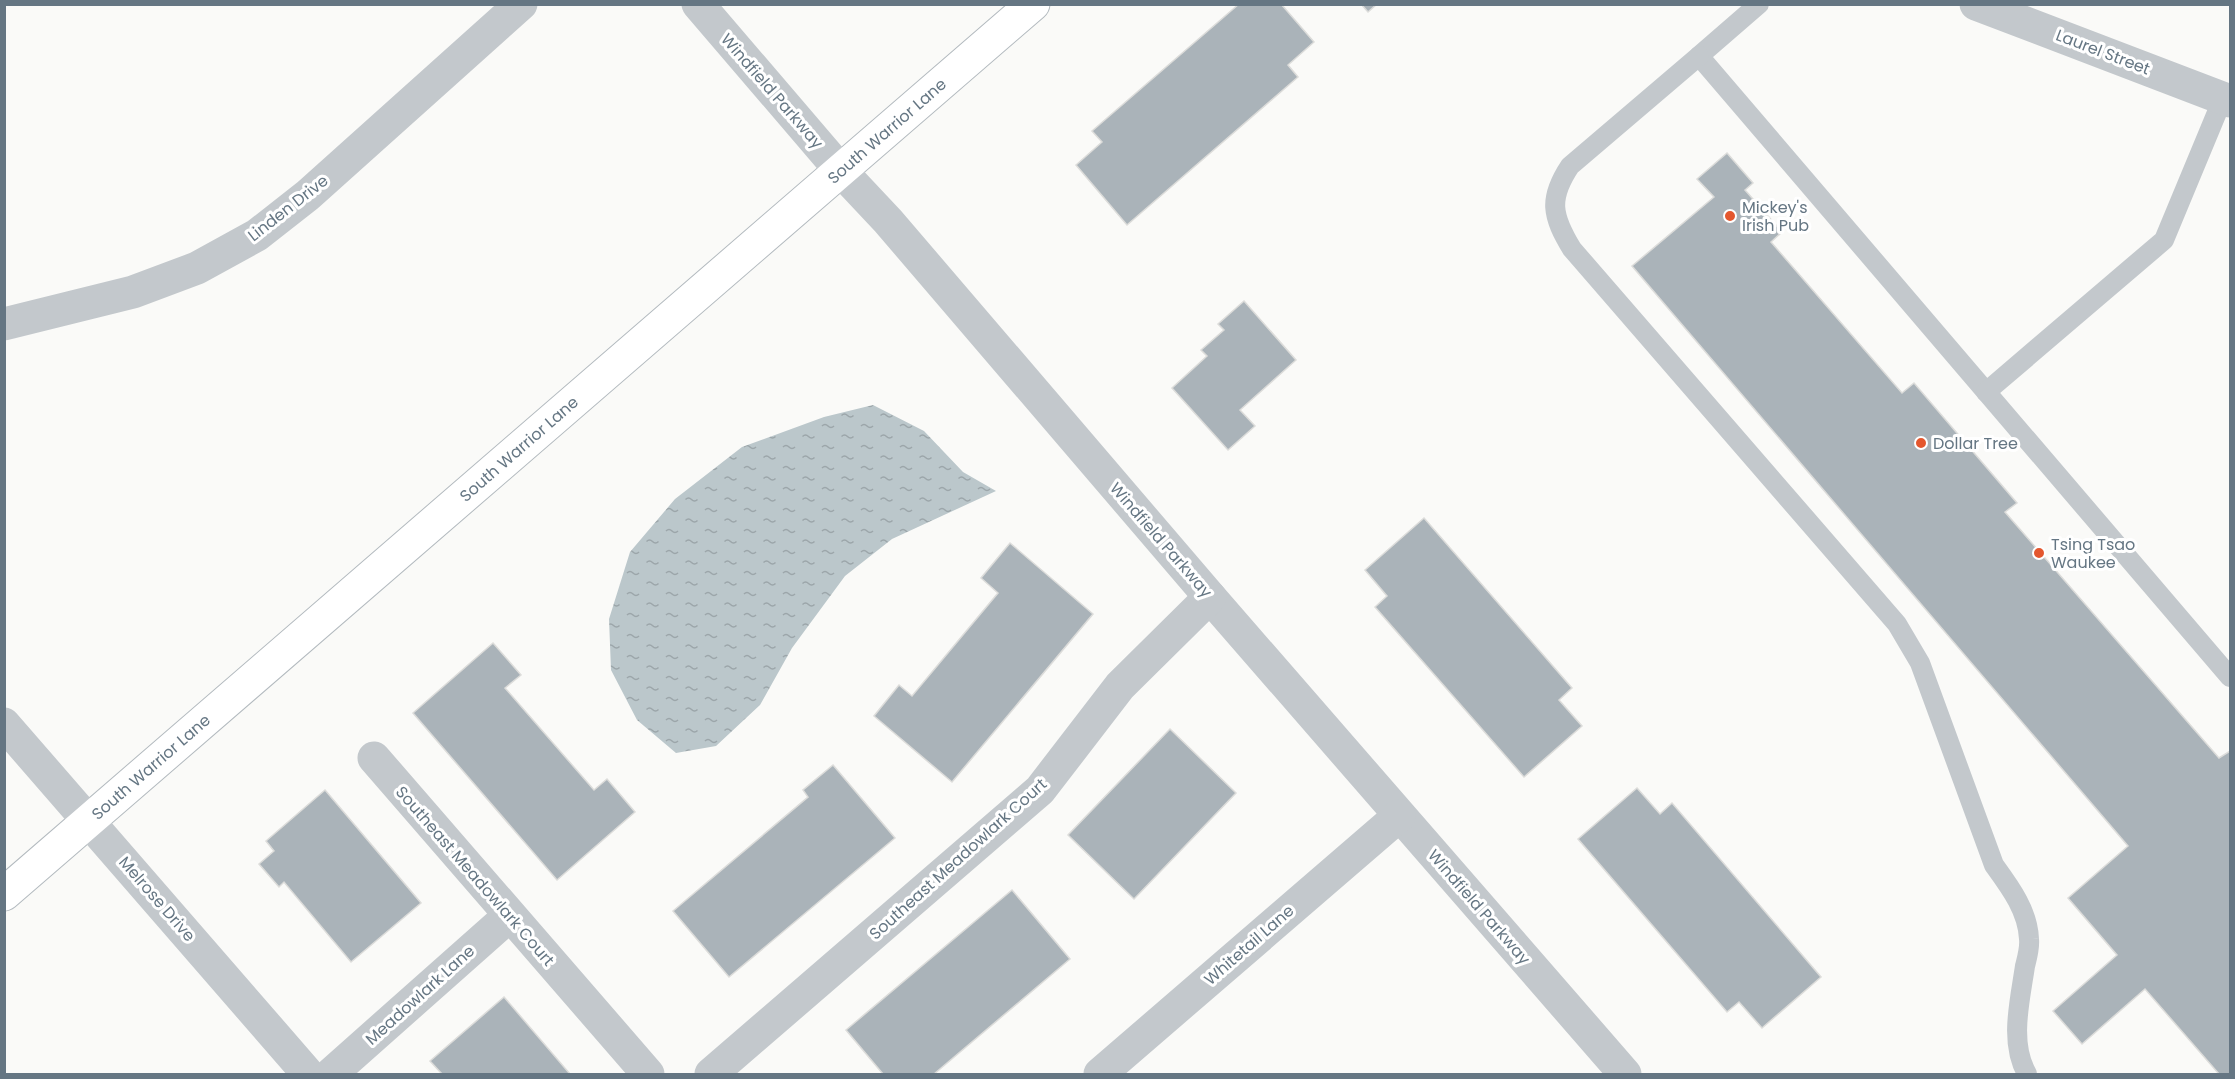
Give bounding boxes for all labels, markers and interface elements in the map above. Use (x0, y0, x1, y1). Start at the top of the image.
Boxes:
street label: Laurel Street (2053, 24, 2153, 81)
street label: Windfield Parkway (715, 28, 829, 154)
street label: South Warrior Lane (823, 73, 952, 189)
street label: Linden Drive (243, 169, 333, 247)
place label: Mickey's Irish Pub (1742, 196, 1809, 237)
marker: Mickey's Irish Pub (1723, 209, 1737, 223)
street label: South Warrior Lane (455, 391, 584, 507)
place label: Dollar Tree (1933, 432, 2018, 455)
marker: Dollar Tree (1914, 436, 1928, 450)
street label: Windfield Parkway (1104, 477, 1218, 603)
place label: Tsing Tsao Waukee (2051, 533, 2135, 574)
marker: Tsing Tsao Waukee (2032, 546, 2046, 560)
street label: South Warrior Lane (87, 709, 216, 825)
street label: Southeast Meadowlark Court (864, 773, 1052, 945)
street label: Southeast Meadowlark Court (390, 781, 560, 971)
street label: Windfield Parkway (1422, 844, 1536, 970)
street label: Melrose Drive (113, 851, 201, 947)
street label: Whitetail Lane (1199, 899, 1299, 990)
street label: Meadowlark Lane (360, 940, 480, 1050)

